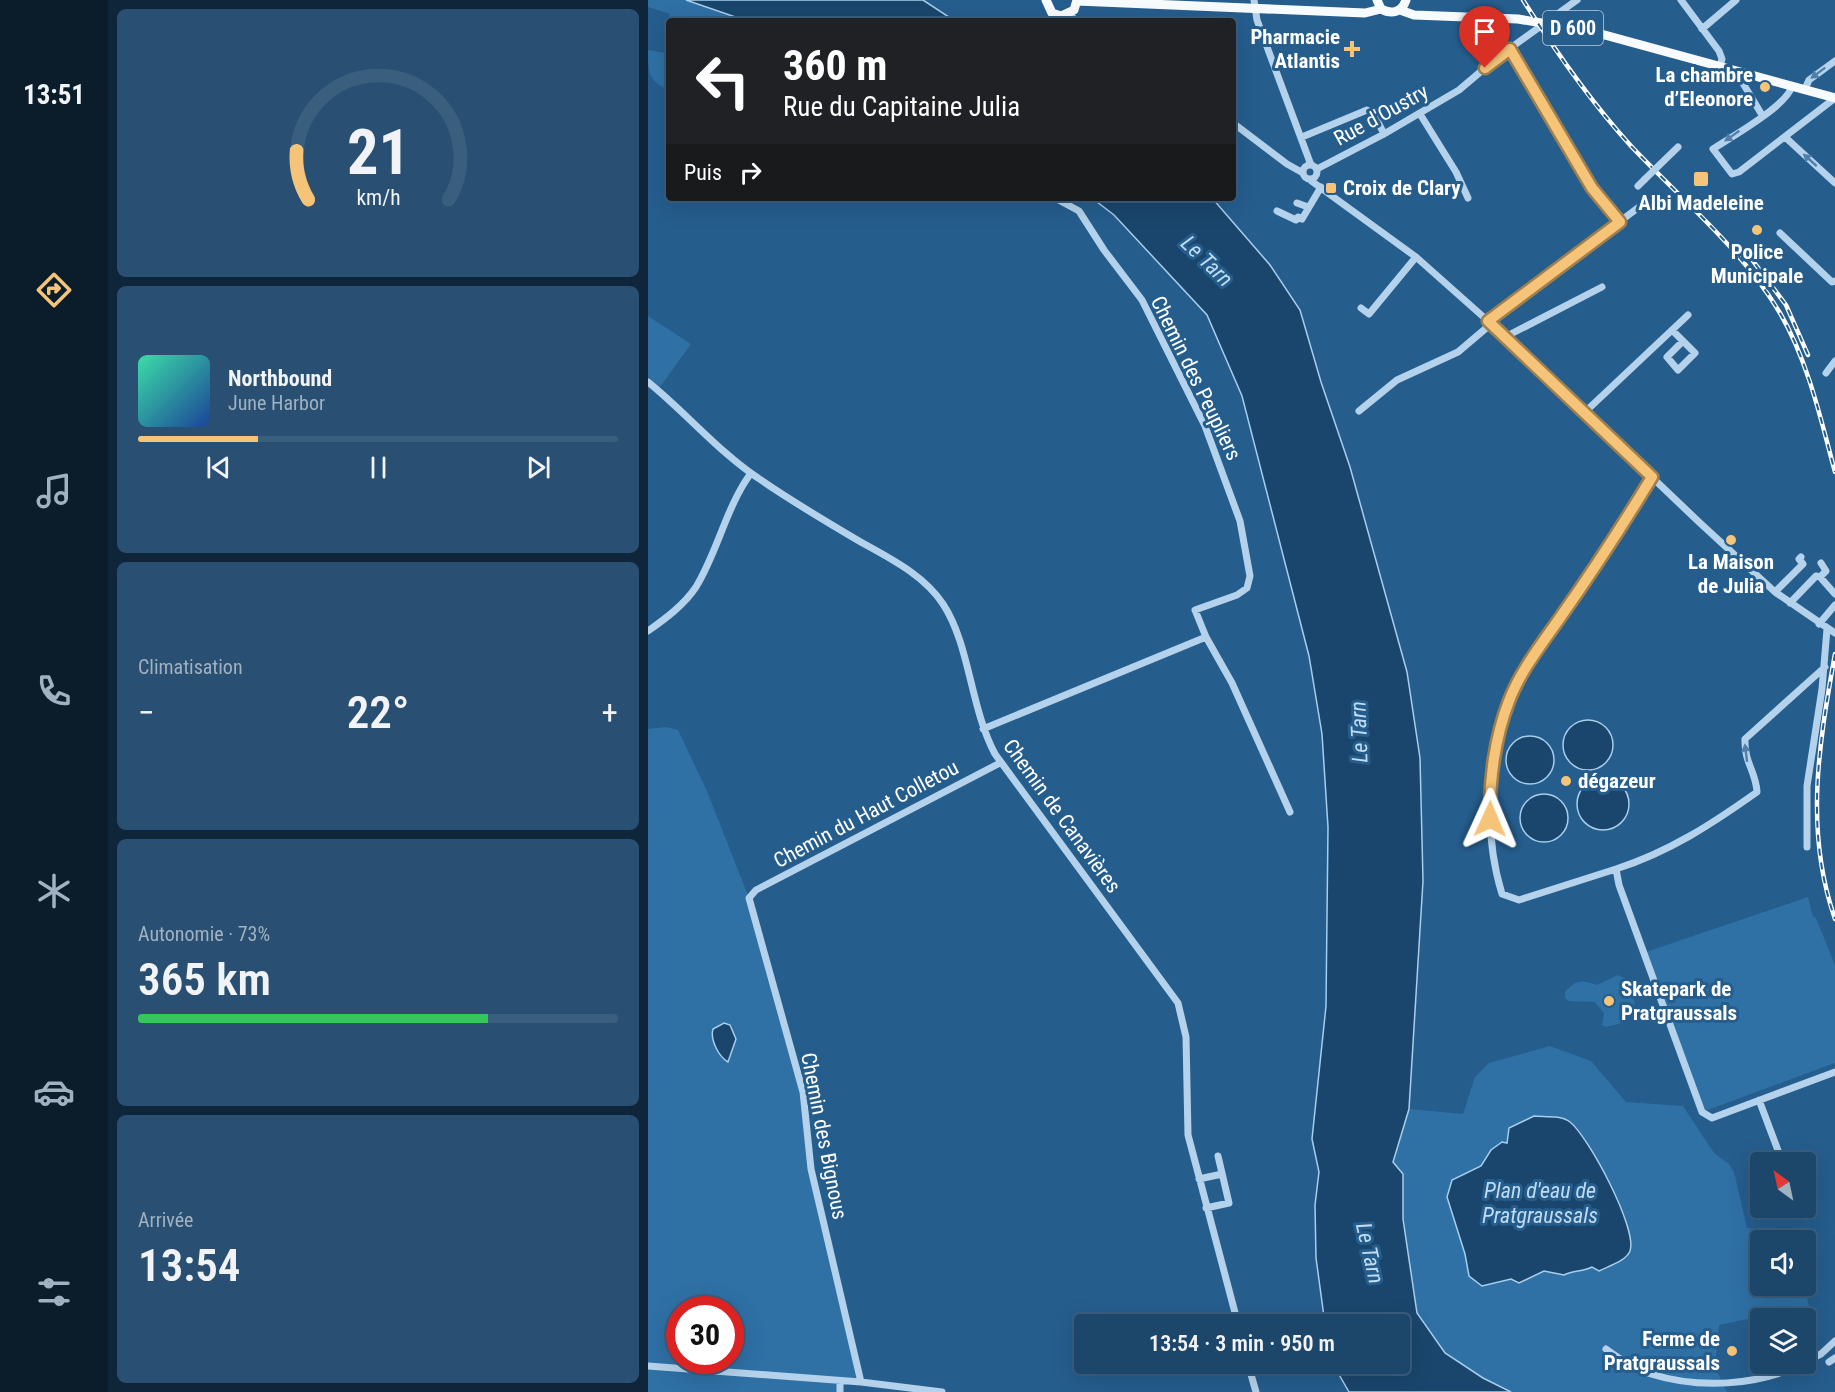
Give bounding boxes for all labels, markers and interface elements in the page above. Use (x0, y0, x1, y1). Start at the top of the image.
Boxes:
pin (1459, 6, 1510, 68)
road number: D 600 (1543, 11, 1603, 45)
icon: arrive (1468, 15, 1501, 48)
place label: Pharmacie Atlantis (1250, 25, 1340, 73)
text: 360 m (783, 41, 888, 90)
icon: left (684, 42, 762, 120)
marker: Pharmacie Atlantis (1345, 42, 1359, 56)
place label: La chambre d’Eleonore (1656, 63, 1753, 111)
one-way arrow (1810, 67, 1825, 79)
text: 13:51 (23, 79, 85, 111)
street label: Rue d'Oustry (1330, 79, 1432, 151)
marker: La chambre d’Eleonore (1758, 80, 1772, 94)
text: Rue du Capitaine Julia (783, 91, 1020, 123)
text: 21 (346, 116, 410, 189)
one-way arrow (1725, 130, 1741, 142)
one-way arrow (1803, 154, 1818, 167)
icon: right (734, 156, 767, 189)
text: Puis (684, 160, 722, 185)
marker: Albi Madeleine (1692, 170, 1710, 188)
place label: Croix de Clary (1343, 176, 1461, 200)
marker: Croix de Clary (1324, 181, 1338, 195)
text: km/h (356, 185, 400, 210)
place label: Albi Madeleine (1638, 191, 1764, 215)
marker: Police Municipale (1750, 223, 1764, 237)
water label: Le Tarn (1176, 231, 1238, 291)
place label: Police Municipale (1711, 240, 1803, 288)
icon: directions (33, 269, 75, 311)
street label: Chemin des Peupliers (1146, 292, 1246, 464)
text: Northbound (228, 366, 332, 391)
text: June Harbor (228, 391, 325, 415)
icon: previous (202, 451, 235, 484)
icon: pause (362, 451, 395, 484)
icon: next (522, 451, 555, 484)
icon: music (33, 470, 75, 512)
marker: La Maison de Julia (1724, 533, 1738, 547)
place label: La Maison de Julia (1688, 550, 1774, 598)
text: Climatisation (138, 655, 243, 679)
icon: phone (33, 670, 75, 712)
text: 22° (347, 686, 409, 739)
text: − (138, 693, 155, 732)
text: + (602, 693, 618, 732)
water label: Le Tarn (1345, 701, 1373, 763)
street label: Chemin de Canavières (998, 735, 1126, 897)
one-way arrow (1742, 743, 1751, 762)
street label: Chemin du Haut Colletou (770, 755, 962, 873)
place label: dégazeur (1578, 769, 1656, 793)
marker: dégazeur (1559, 774, 1573, 788)
position arrow (1458, 787, 1522, 851)
icon: climate (33, 870, 75, 912)
text: Autonomie · 73% (138, 922, 270, 946)
text: 365 km (138, 953, 271, 1006)
place label: Skatepark de Pratgraussals (1621, 977, 1737, 1025)
marker: Skatepark de Pratgraussals (1602, 994, 1616, 1008)
street label: Chemin des Bignous (796, 1051, 852, 1221)
icon: car (33, 1071, 75, 1113)
north arrow (1750, 1152, 1816, 1218)
map controls (1750, 1152, 1816, 1374)
water label: Plan d'eau de Pratgraussals (1482, 1178, 1598, 1228)
text: Arrivée (138, 1208, 194, 1232)
water label: Le Tarn (1351, 1220, 1389, 1286)
button: sound (1750, 1230, 1816, 1296)
text: 13:54 (138, 1239, 240, 1292)
icon: filters (33, 1271, 75, 1313)
speed limit sign: 30 (666, 1296, 744, 1374)
button: layers (1750, 1308, 1816, 1374)
place label: Ferme de Pratgraussals (1604, 1327, 1720, 1375)
text: 13:54 · 3 min · 950 m (1149, 1331, 1335, 1356)
marker: Ferme de Pratgraussals (1725, 1344, 1739, 1358)

